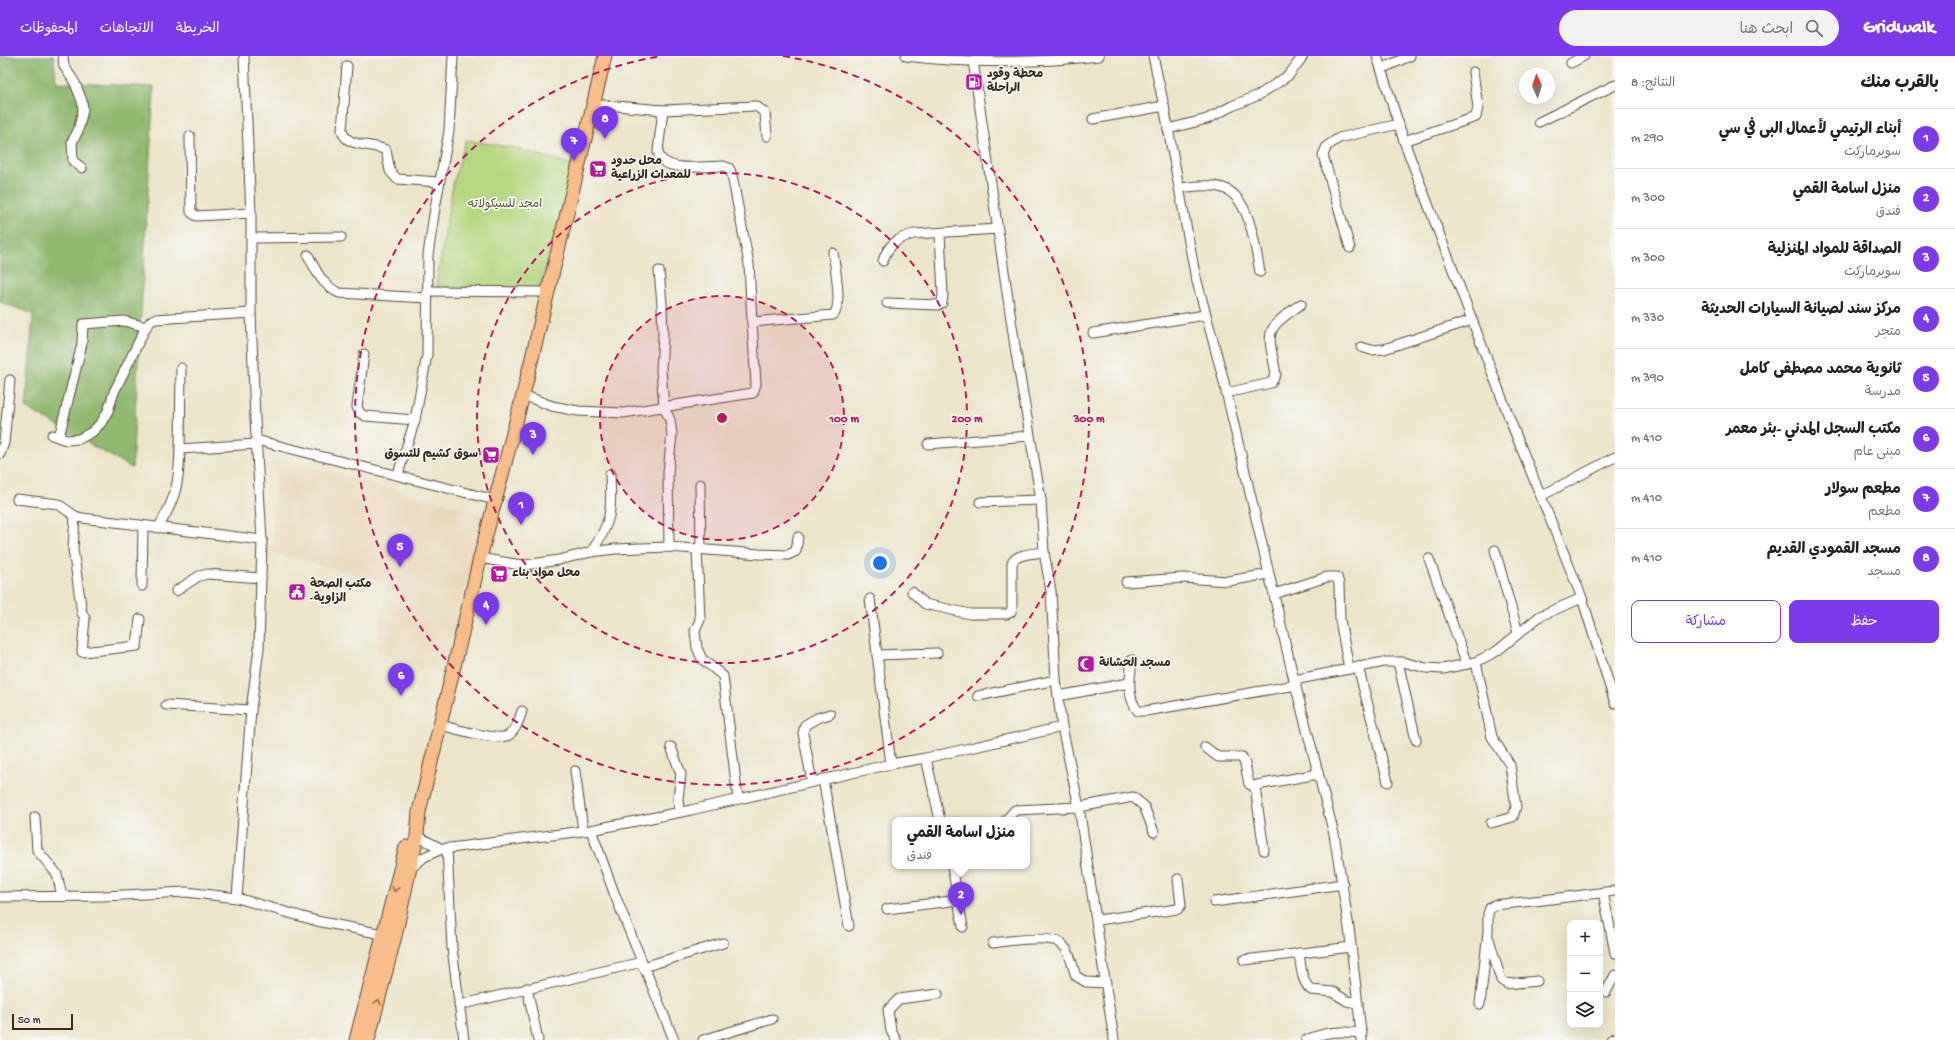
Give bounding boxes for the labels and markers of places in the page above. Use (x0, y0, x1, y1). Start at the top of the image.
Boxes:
place label: محطة وقود الراحلة (987, 67, 1043, 96)
fuel station icon: محطة وقود الراحلة (964, 72, 984, 92)
pin: 8 (592, 106, 618, 139)
pin: 7 (561, 128, 587, 161)
place label: محل حدود للمعدات الزراعية (611, 155, 691, 183)
supermarket icon: محل حدود للمعدات الزراعية (588, 159, 608, 179)
centre of rings (715, 411, 729, 425)
pin: 3 (520, 422, 546, 455)
supermarket icon: سوق كشيم للتسوق (481, 445, 501, 465)
place label: سوق كشيم للتسوق (384, 448, 478, 462)
pin: 1 (508, 492, 534, 525)
pin: 5 (387, 534, 413, 567)
supermarket icon: محل مواد بناء (489, 564, 509, 584)
place label: محل مواد بناء (512, 567, 580, 581)
place label: مكتب الصحة -الزاوية (310, 577, 371, 606)
public building icon: مكتب الصحة -الزاوية (287, 582, 307, 602)
pin: 4 (473, 592, 499, 625)
mosque icon: مسجد الحشانة (1076, 654, 1096, 674)
place label: مسجد الحشانة (1099, 656, 1171, 671)
pin: 6 (388, 663, 414, 696)
pin: 2 (948, 882, 974, 915)

